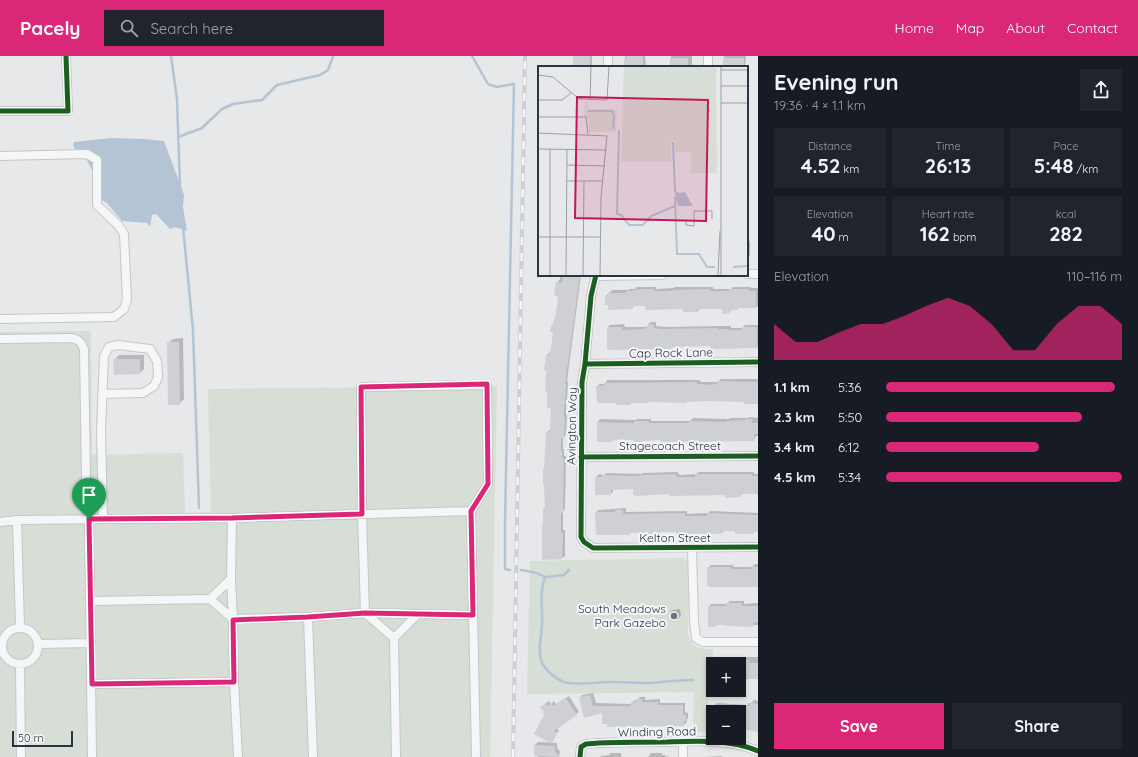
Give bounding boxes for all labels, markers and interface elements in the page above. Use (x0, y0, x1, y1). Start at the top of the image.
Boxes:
search box (104, 10, 384, 46)
text: Pacely (20, 16, 80, 40)
icon: search (118, 17, 140, 39)
text: Search here (150, 19, 233, 38)
text: Home (895, 19, 934, 37)
text: Map (956, 19, 984, 37)
text: About (1006, 19, 1045, 37)
text: Contact (1067, 19, 1118, 37)
inset map (538, 66, 748, 276)
text: Evening run (774, 68, 899, 96)
button: share (1080, 69, 1122, 111)
text: 19:36 · 4 × 1.1 km (774, 97, 866, 113)
text: Distance (808, 139, 852, 153)
text: Time (935, 139, 961, 153)
text: Pace (1053, 139, 1079, 153)
text: 4.52 (801, 153, 840, 178)
text: 26:13 (925, 153, 971, 178)
text: 5:48 (1034, 153, 1074, 178)
text: km (840, 162, 859, 176)
text: /km (1074, 162, 1098, 176)
text: Elevation (807, 207, 853, 221)
text: Heart rate (922, 207, 974, 221)
text: kcal (1056, 207, 1076, 221)
text: 40 (811, 221, 836, 246)
text: 162 (920, 221, 950, 246)
text: 282 (1049, 221, 1083, 246)
text: m (836, 230, 849, 244)
text: bpm (950, 230, 976, 244)
text: Elevation (774, 268, 829, 284)
text: 110–116 m (1067, 268, 1122, 284)
street label: Cap Rock Lane (629, 344, 713, 361)
text: 1.1 km (774, 379, 810, 395)
text: 5:36 (838, 379, 861, 395)
street label: Avington Way (563, 387, 580, 465)
text: 2.3 km (774, 409, 815, 425)
text: 5:50 (838, 409, 862, 425)
street label: Stagecoach Street (619, 438, 721, 453)
text: 3.4 km (774, 439, 815, 455)
text: 6:12 (838, 439, 859, 455)
text: 4.5 km (774, 469, 815, 485)
text: 5:34 (838, 469, 861, 485)
pin (72, 478, 106, 519)
icon: arrive (78, 484, 100, 506)
street label: Kelton Street (639, 530, 711, 545)
place label: South Meadows Park Gazebo (578, 601, 666, 630)
marker: South Meadows Park Gazebo (669, 611, 679, 621)
map controls (706, 657, 746, 745)
button: + (706, 657, 746, 697)
button: Save (774, 703, 944, 749)
button: Share (952, 703, 1122, 749)
button: − (706, 705, 746, 745)
street label: Winding Road (618, 723, 696, 740)
scale bar (12, 729, 73, 748)
text: 50 m (18, 731, 44, 745)

